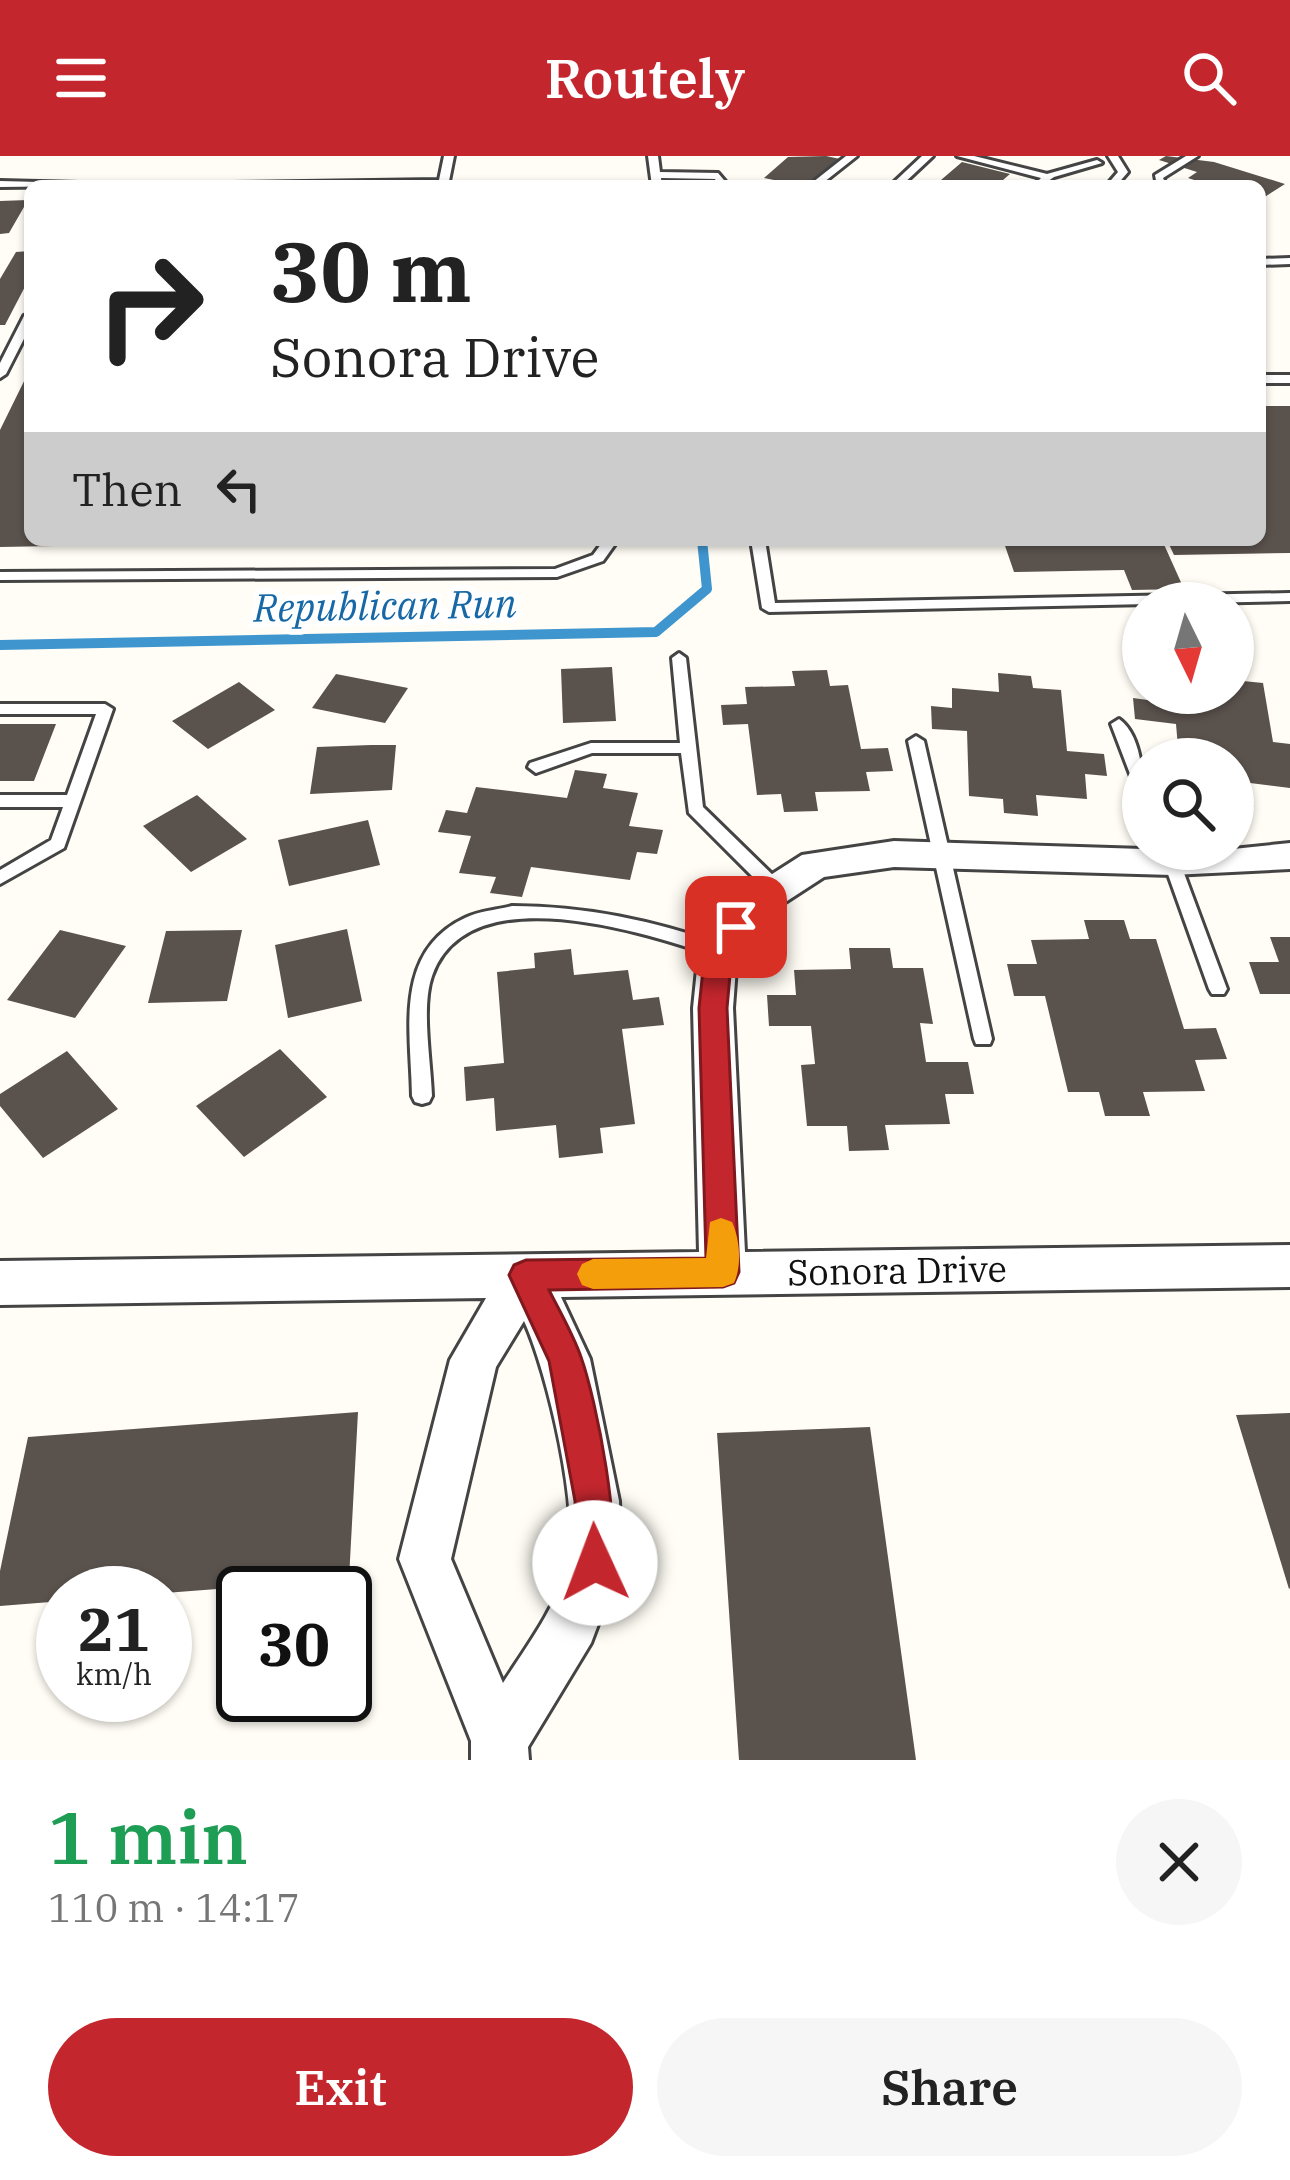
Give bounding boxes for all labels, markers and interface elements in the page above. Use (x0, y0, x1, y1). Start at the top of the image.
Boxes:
text: Routely (545, 43, 745, 113)
icon: menu (48, 45, 114, 111)
icon: search (1176, 45, 1242, 111)
text: 30 m (270, 216, 472, 325)
icon: right (72, 228, 228, 384)
text: Sonora Drive (270, 322, 599, 392)
icon: left (206, 456, 272, 522)
text: Then (72, 460, 182, 518)
water label: Republican Run (252, 577, 517, 633)
north arrow (1122, 582, 1254, 714)
map controls (1122, 582, 1254, 870)
button: search (1122, 738, 1254, 870)
pin (685, 876, 787, 978)
icon: arrive (703, 894, 769, 960)
street label: Sonora Drive (787, 1245, 1007, 1295)
position arrow (532, 1500, 658, 1626)
speed limit sign: 30 (216, 1566, 372, 1722)
text: 21 (78, 1589, 150, 1668)
text: km/h (76, 1654, 152, 1693)
text: 1 min (48, 1790, 248, 1884)
button: close (1116, 1799, 1242, 1925)
text: 110 m · 14:17 (48, 1882, 300, 1933)
button: Exit (48, 2018, 633, 2156)
button: Share (657, 2018, 1242, 2156)

